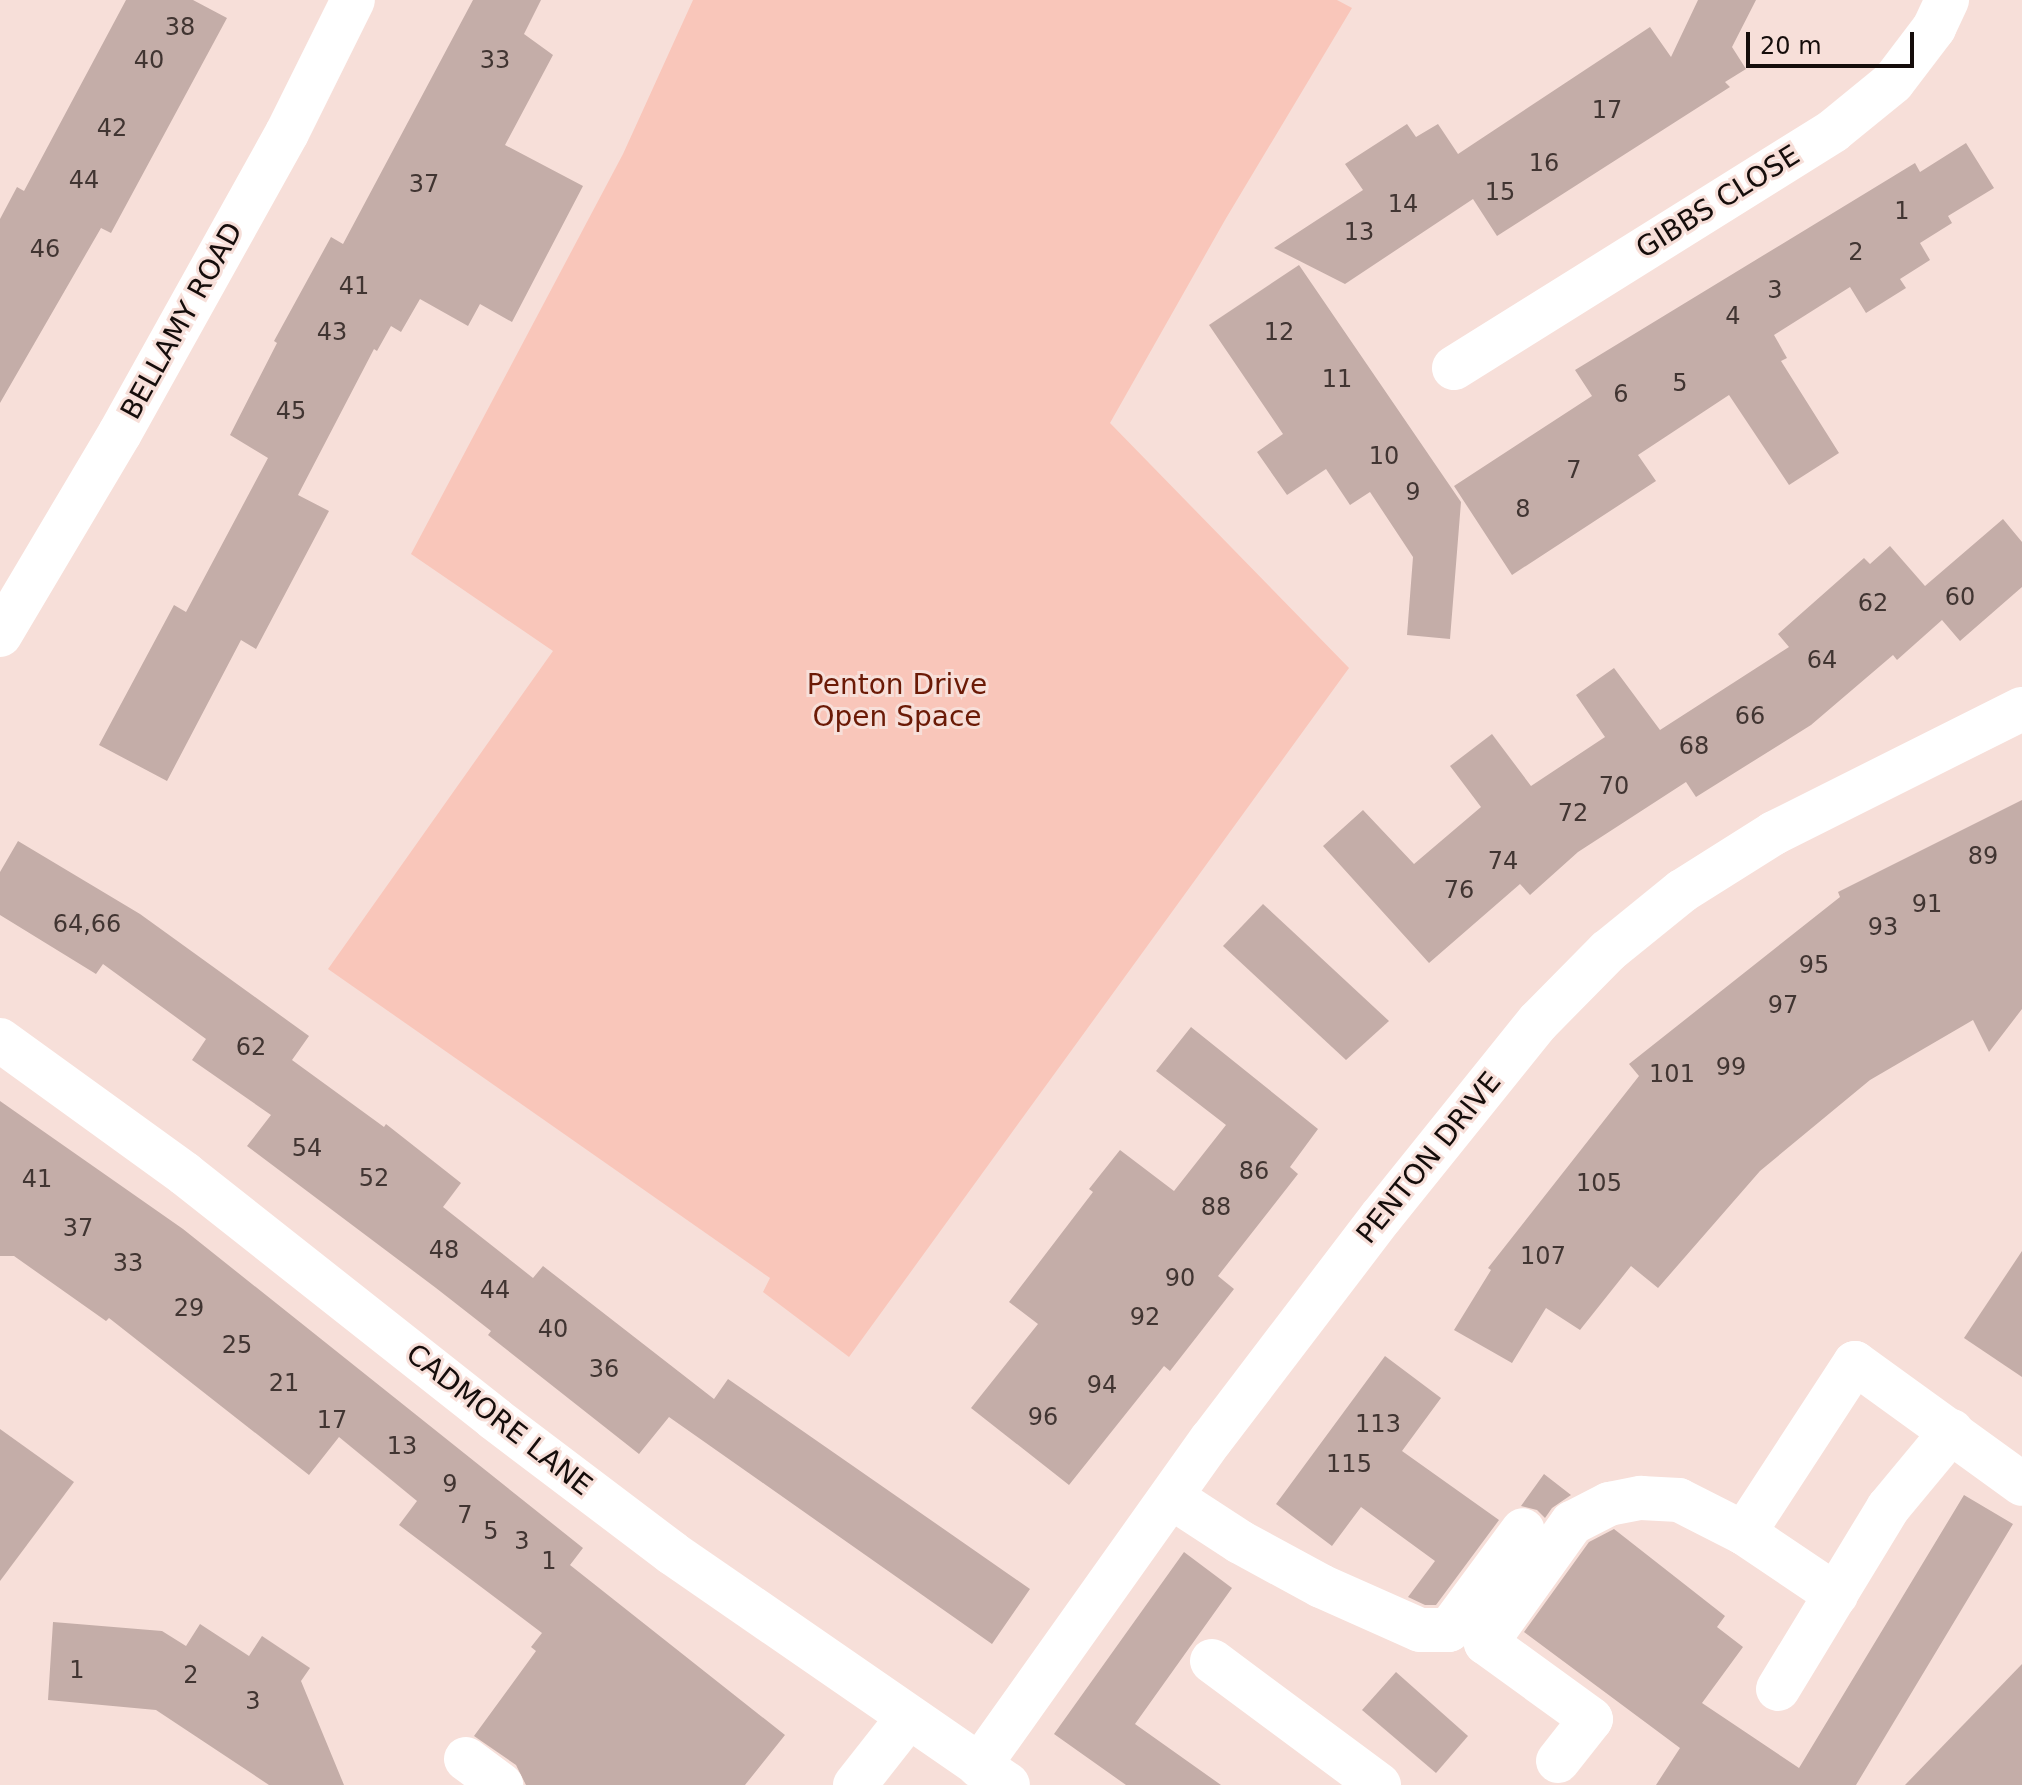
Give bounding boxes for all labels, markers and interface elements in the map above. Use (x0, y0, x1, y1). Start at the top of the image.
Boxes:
house number: 38 (165, 14, 195, 42)
scale bar (1750, 16, 1918, 66)
text: 20 m (1760, 32, 1822, 60)
house number: 40 (134, 47, 164, 75)
house number: 33 (480, 47, 510, 75)
house number: 17 (1592, 97, 1622, 125)
house number: 42 (97, 115, 127, 143)
street label: GIBBS CLOSE (1630, 138, 1806, 266)
house number: 16 (1529, 150, 1559, 178)
house number: 44 (69, 167, 99, 195)
house number: 37 (409, 171, 439, 199)
house number: 15 (1485, 179, 1515, 207)
house number: 14 (1388, 191, 1418, 219)
house number: 1 (1894, 198, 1910, 226)
street label: BELLAMY ROAD (114, 217, 250, 425)
house number: 13 (1344, 219, 1374, 247)
house number: 46 (30, 236, 60, 264)
house number: 2 (1848, 239, 1864, 267)
house number: 41 (339, 273, 369, 301)
house number: 3 (1767, 277, 1783, 305)
house number: 4 (1725, 303, 1741, 331)
house number: 43 (317, 319, 347, 347)
house number: 12 (1264, 319, 1294, 347)
house number: 11 (1322, 366, 1352, 394)
house number: 5 (1672, 370, 1688, 398)
house number: 6 (1613, 381, 1629, 409)
house number: 45 (276, 398, 306, 426)
house number: 10 (1369, 443, 1399, 471)
house number: 7 (1566, 457, 1582, 485)
house number: 9 (1405, 479, 1421, 507)
house number: 8 (1515, 496, 1531, 524)
house number: 60 (1945, 584, 1975, 612)
house number: 62 (1858, 590, 1888, 618)
house number: 64 (1807, 647, 1837, 675)
park label: Penton Drive Open Space (807, 668, 987, 734)
house number: 66 (1735, 703, 1765, 731)
house number: 68 (1679, 733, 1709, 761)
house number: 70 (1599, 773, 1629, 801)
house number: 72 (1558, 800, 1588, 828)
house number: 89 (1968, 843, 1998, 871)
house number: 74 (1488, 848, 1518, 876)
house number: 76 (1444, 877, 1474, 905)
house number: 91 (1912, 891, 1942, 919)
house number: 64,66 (53, 911, 121, 939)
house number: 93 (1868, 914, 1898, 942)
house number: 95 (1799, 952, 1829, 980)
house number: 97 (1768, 992, 1798, 1020)
house number: 62 (236, 1034, 266, 1062)
house number: 99 (1716, 1054, 1746, 1082)
house number: 101 (1649, 1061, 1695, 1089)
street label: PENTON DRIVE (1350, 1066, 1508, 1250)
house number: 54 (292, 1135, 322, 1163)
house number: 86 (1239, 1158, 1269, 1186)
house number: 52 (359, 1165, 389, 1193)
house number: 41 (22, 1166, 52, 1194)
house number: 105 (1576, 1170, 1622, 1198)
house number: 88 (1201, 1194, 1231, 1222)
house number: 37 (63, 1215, 93, 1243)
house number: 48 (429, 1237, 459, 1265)
house number: 107 (1520, 1243, 1566, 1271)
house number: 33 (113, 1250, 143, 1278)
house number: 90 (1165, 1265, 1195, 1293)
house number: 44 (480, 1277, 510, 1305)
house number: 29 (174, 1295, 204, 1323)
house number: 92 (1130, 1304, 1160, 1332)
house number: 40 (538, 1316, 568, 1344)
house number: 25 (222, 1332, 252, 1360)
street label: CADMORE LANE (399, 1337, 599, 1503)
house number: 36 (589, 1356, 619, 1384)
house number: 21 (269, 1370, 299, 1398)
house number: 94 (1087, 1372, 1117, 1400)
house number: 96 (1028, 1404, 1058, 1432)
house number: 17 (317, 1407, 347, 1435)
house number: 113 (1355, 1411, 1401, 1439)
house number: 13 (387, 1433, 417, 1461)
house number: 115 (1326, 1451, 1372, 1479)
house number: 9 (442, 1471, 458, 1499)
house number: 7 (457, 1502, 473, 1530)
house number: 5 (483, 1518, 499, 1546)
house number: 3 (514, 1528, 530, 1556)
house number: 1 (541, 1548, 557, 1576)
house number: 1 (69, 1657, 85, 1685)
house number: 2 (183, 1662, 199, 1690)
house number: 3 (245, 1688, 261, 1716)

